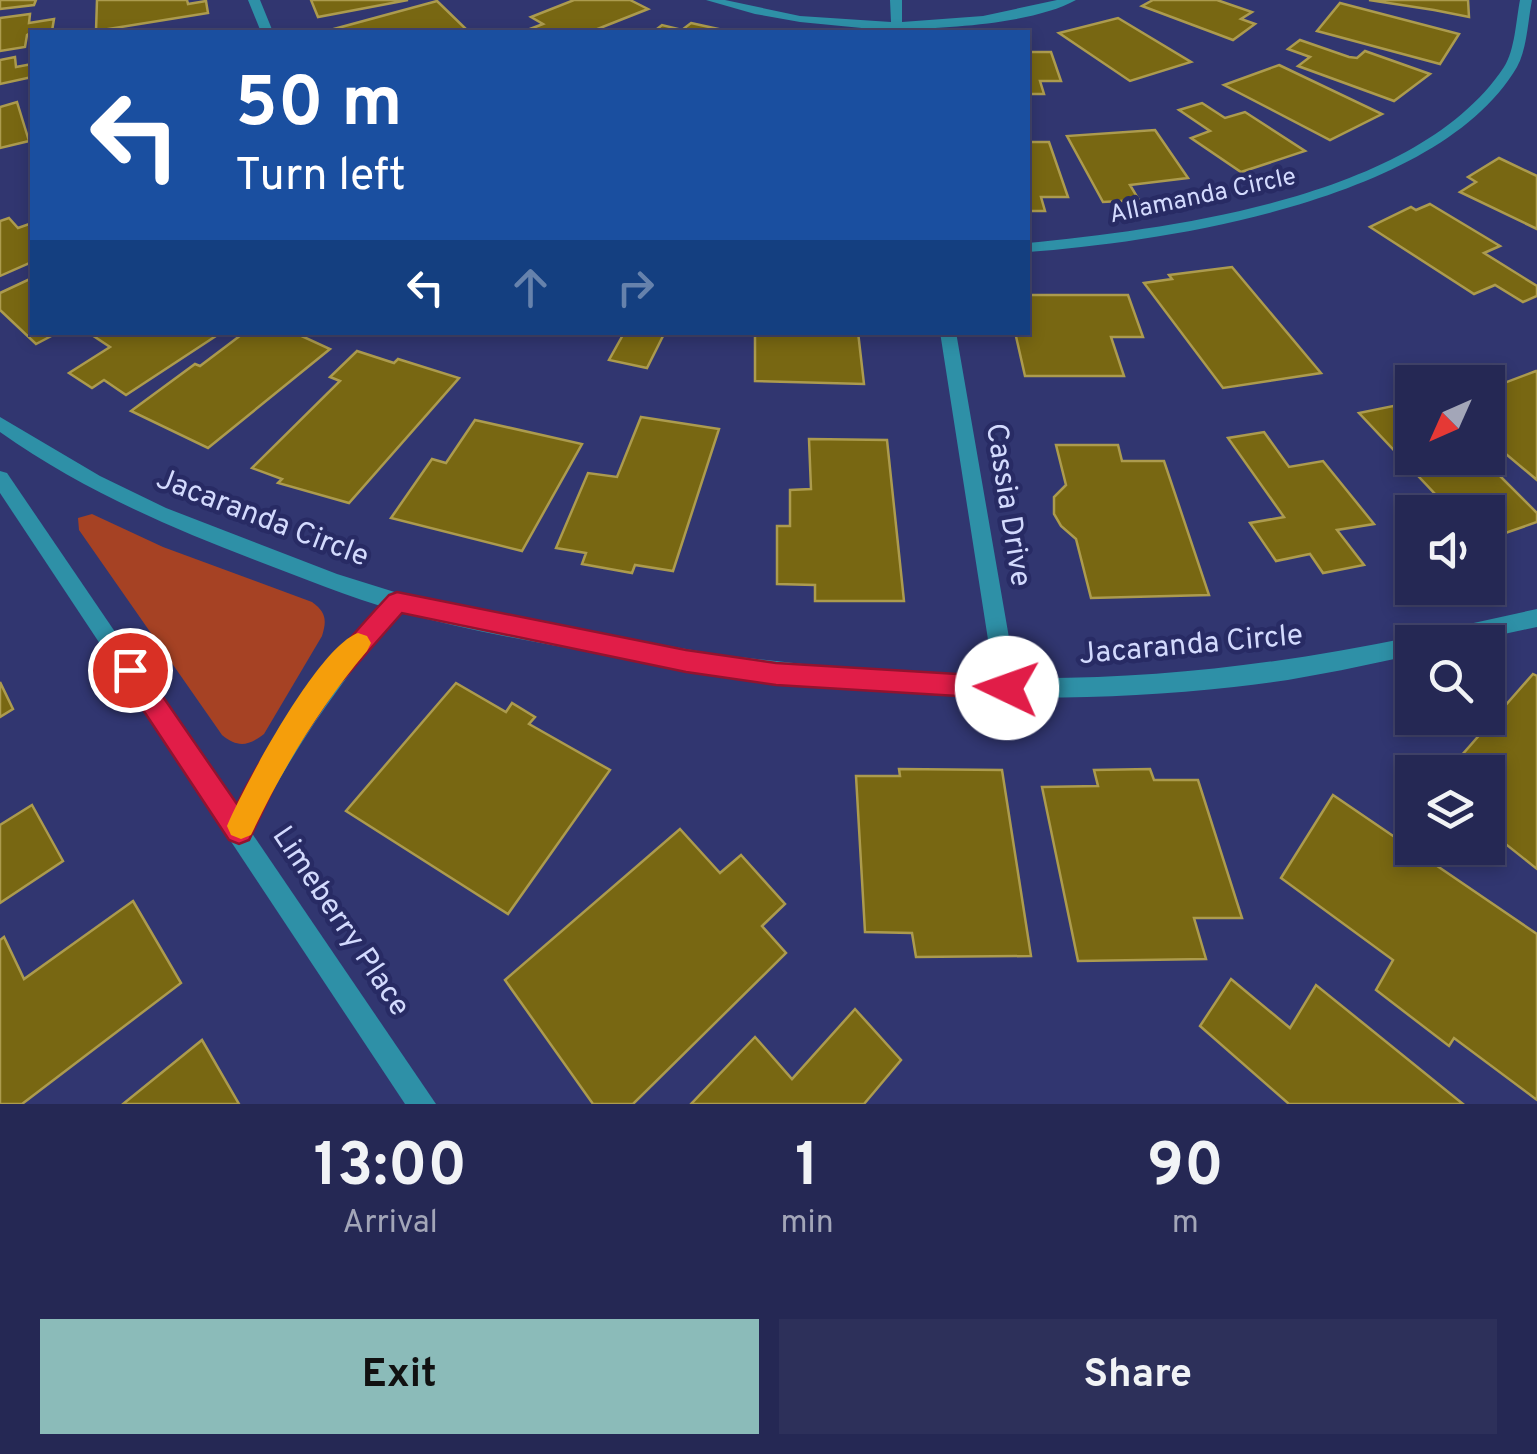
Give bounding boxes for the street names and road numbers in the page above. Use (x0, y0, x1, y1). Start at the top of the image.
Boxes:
street label: Allamanda Circle (1107, 162, 1299, 232)
street label: Cassia Drive (976, 421, 1038, 589)
street label: Jacaranda Circle (150, 461, 374, 577)
street label: Jacaranda Circle (1077, 618, 1305, 674)
street label: Limeberry Place (263, 820, 417, 1024)

